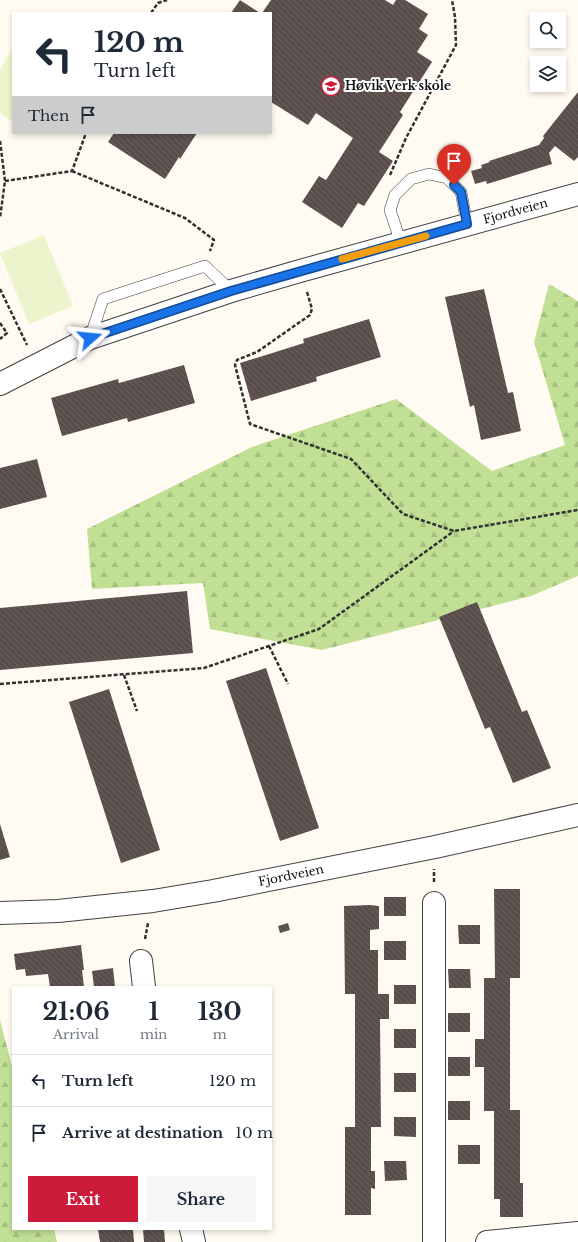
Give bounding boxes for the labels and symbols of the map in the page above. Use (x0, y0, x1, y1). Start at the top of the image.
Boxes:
school or university icon: Høvik Verk skole (320, 75, 342, 97)
place label: Høvik Verk skole (345, 78, 451, 93)
pin (437, 144, 471, 185)
street label: Fjordveien (481, 195, 549, 227)
position arrow (69, 317, 111, 359)
street label: Fjordveien (257, 861, 325, 889)

